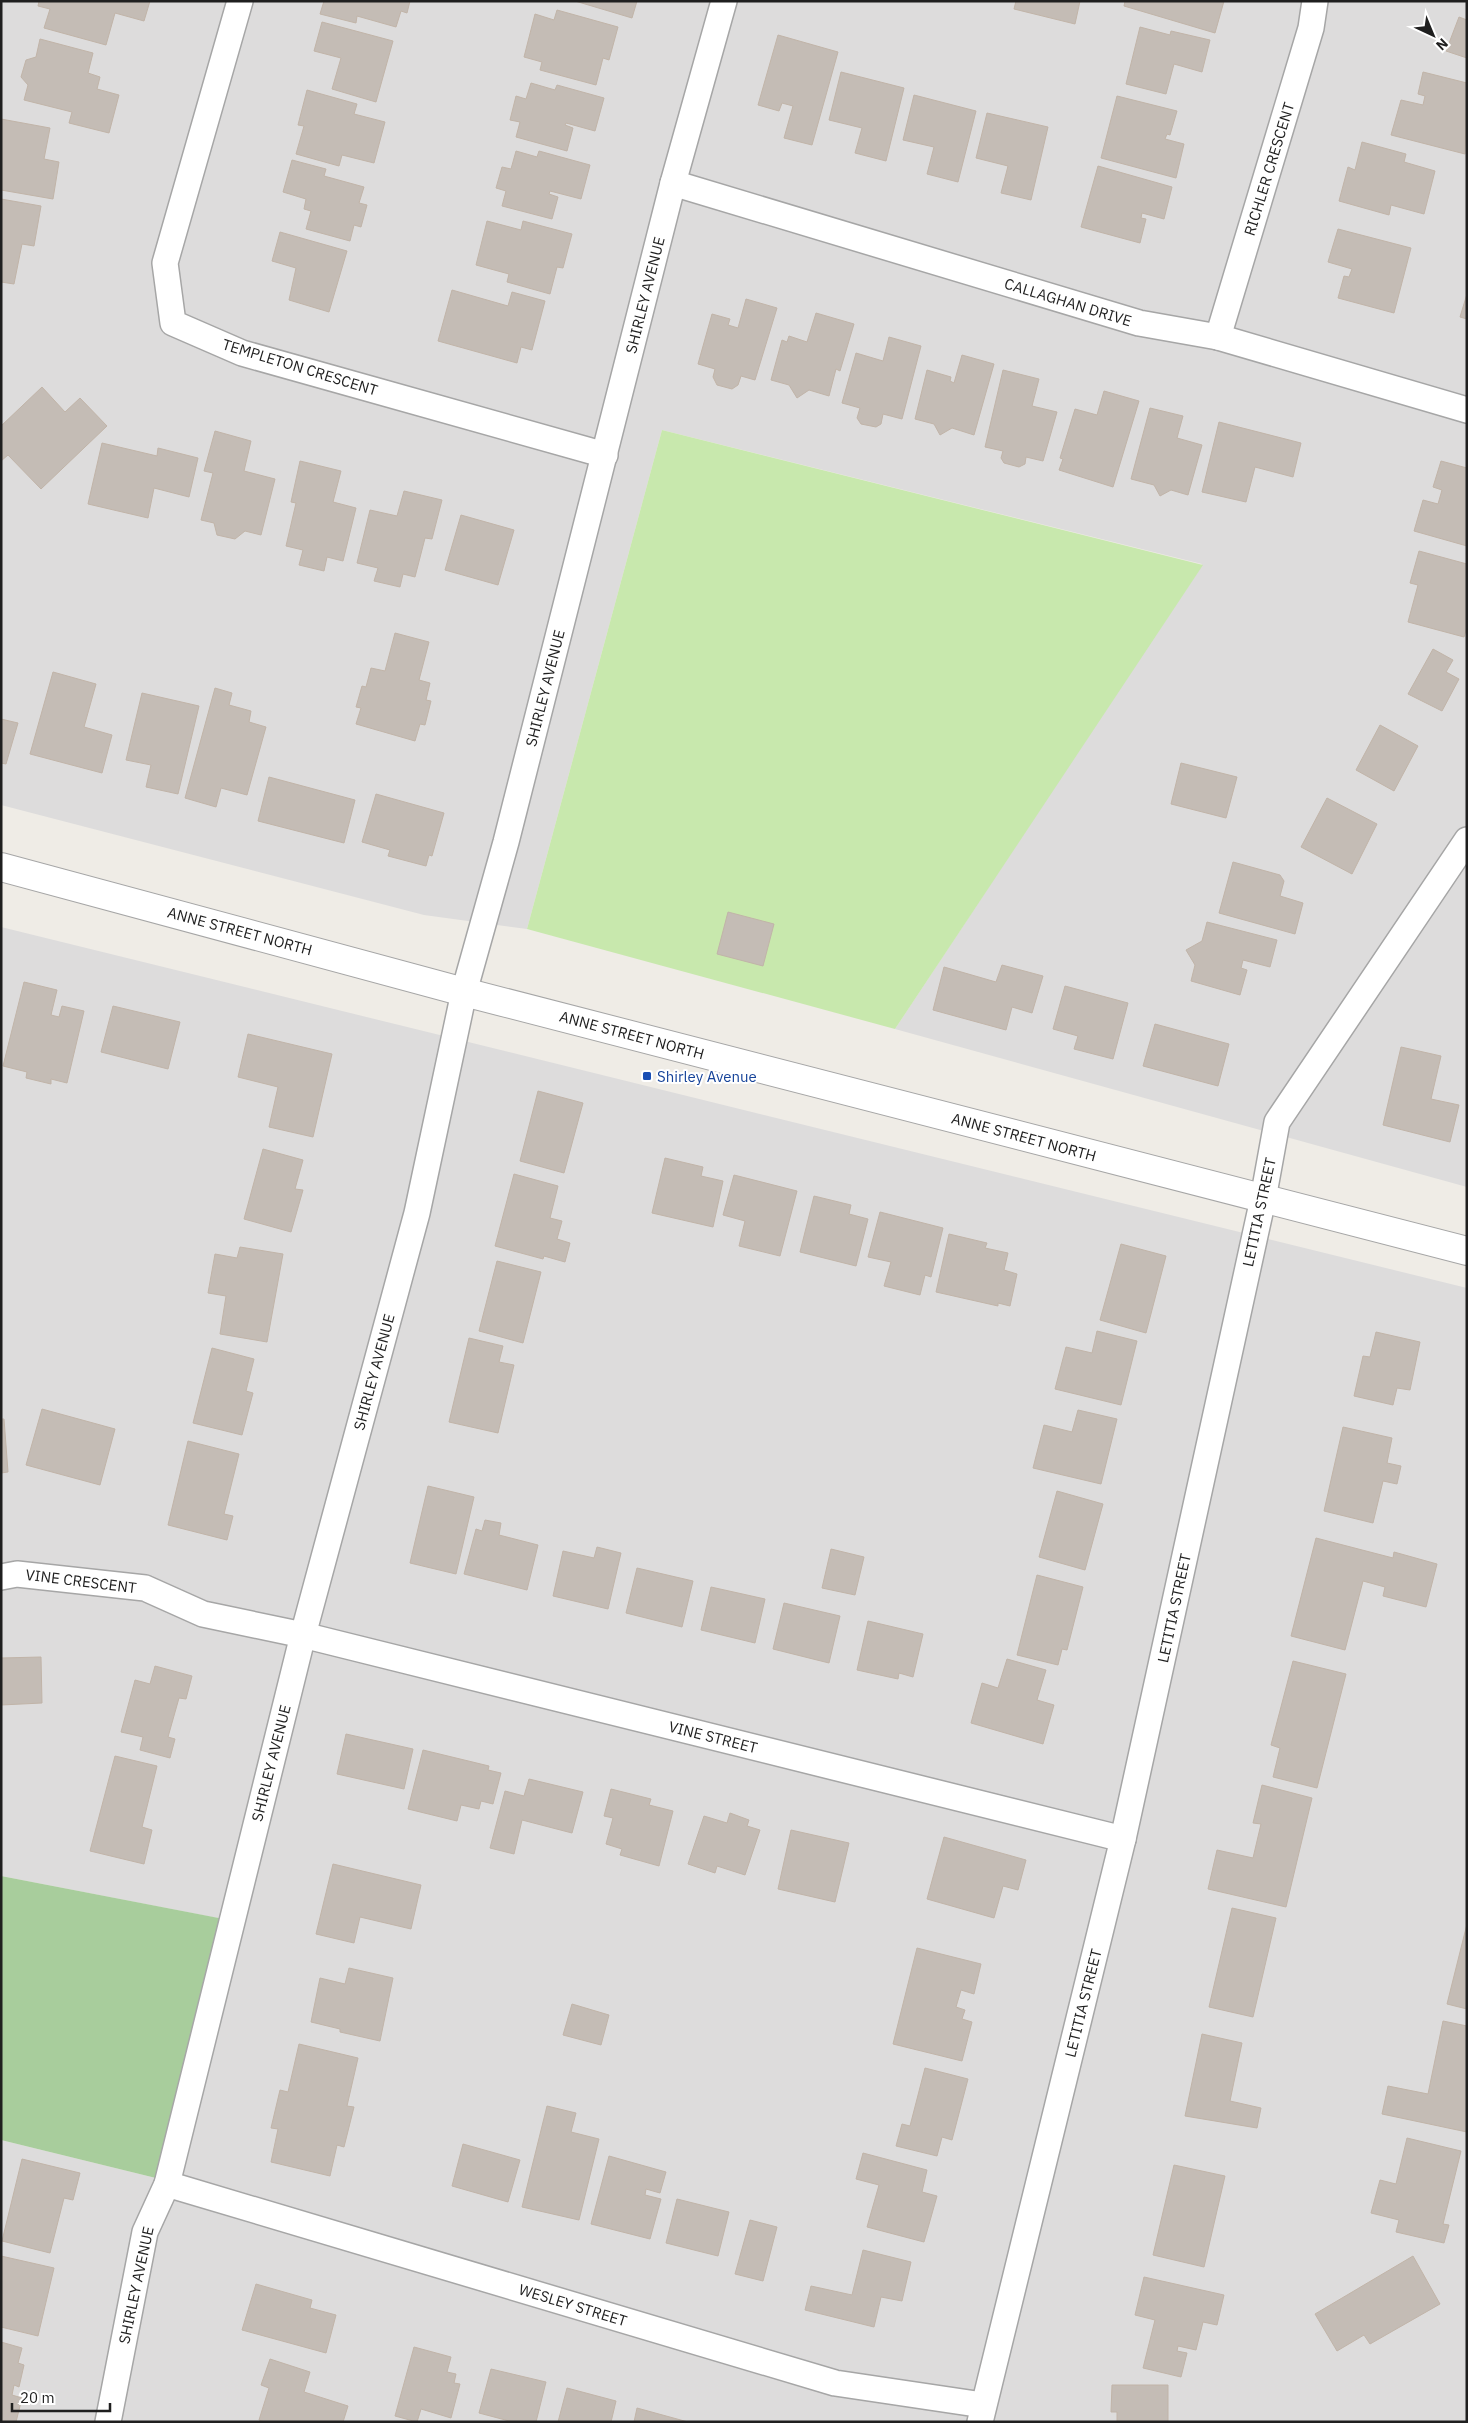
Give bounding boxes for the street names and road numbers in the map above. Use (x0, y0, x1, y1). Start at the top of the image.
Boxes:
street label: RICHLER CRESCENT (1240, 100, 1298, 238)
street label: SHIRLEY AVENUE (621, 235, 669, 355)
street label: CALLAGHAN DRIVE (1002, 274, 1134, 330)
street label: TEMPLETON CRESCENT (220, 334, 380, 400)
street label: SHIRLEY AVENUE (521, 628, 569, 748)
street label: ANNE STREET NORTH (166, 903, 314, 959)
street label: ANNE STREET NORTH (558, 1007, 706, 1063)
street label: ANNE STREET NORTH (950, 1109, 1098, 1165)
street label: LETITIA STREET (1238, 1155, 1280, 1268)
street label: SHIRLEY AVENUE (349, 1312, 399, 1432)
street label: LETITIA STREET (1153, 1551, 1195, 1664)
street label: VINE CRESCENT (24, 1565, 138, 1597)
street label: SHIRLEY AVENUE (247, 1703, 295, 1823)
street label: VINE STREET (667, 1717, 760, 1757)
street label: LETITIA STREET (1060, 1946, 1106, 2059)
street label: SHIRLEY AVENUE (114, 2224, 158, 2346)
street label: WESLEY STREET (517, 2280, 630, 2331)

